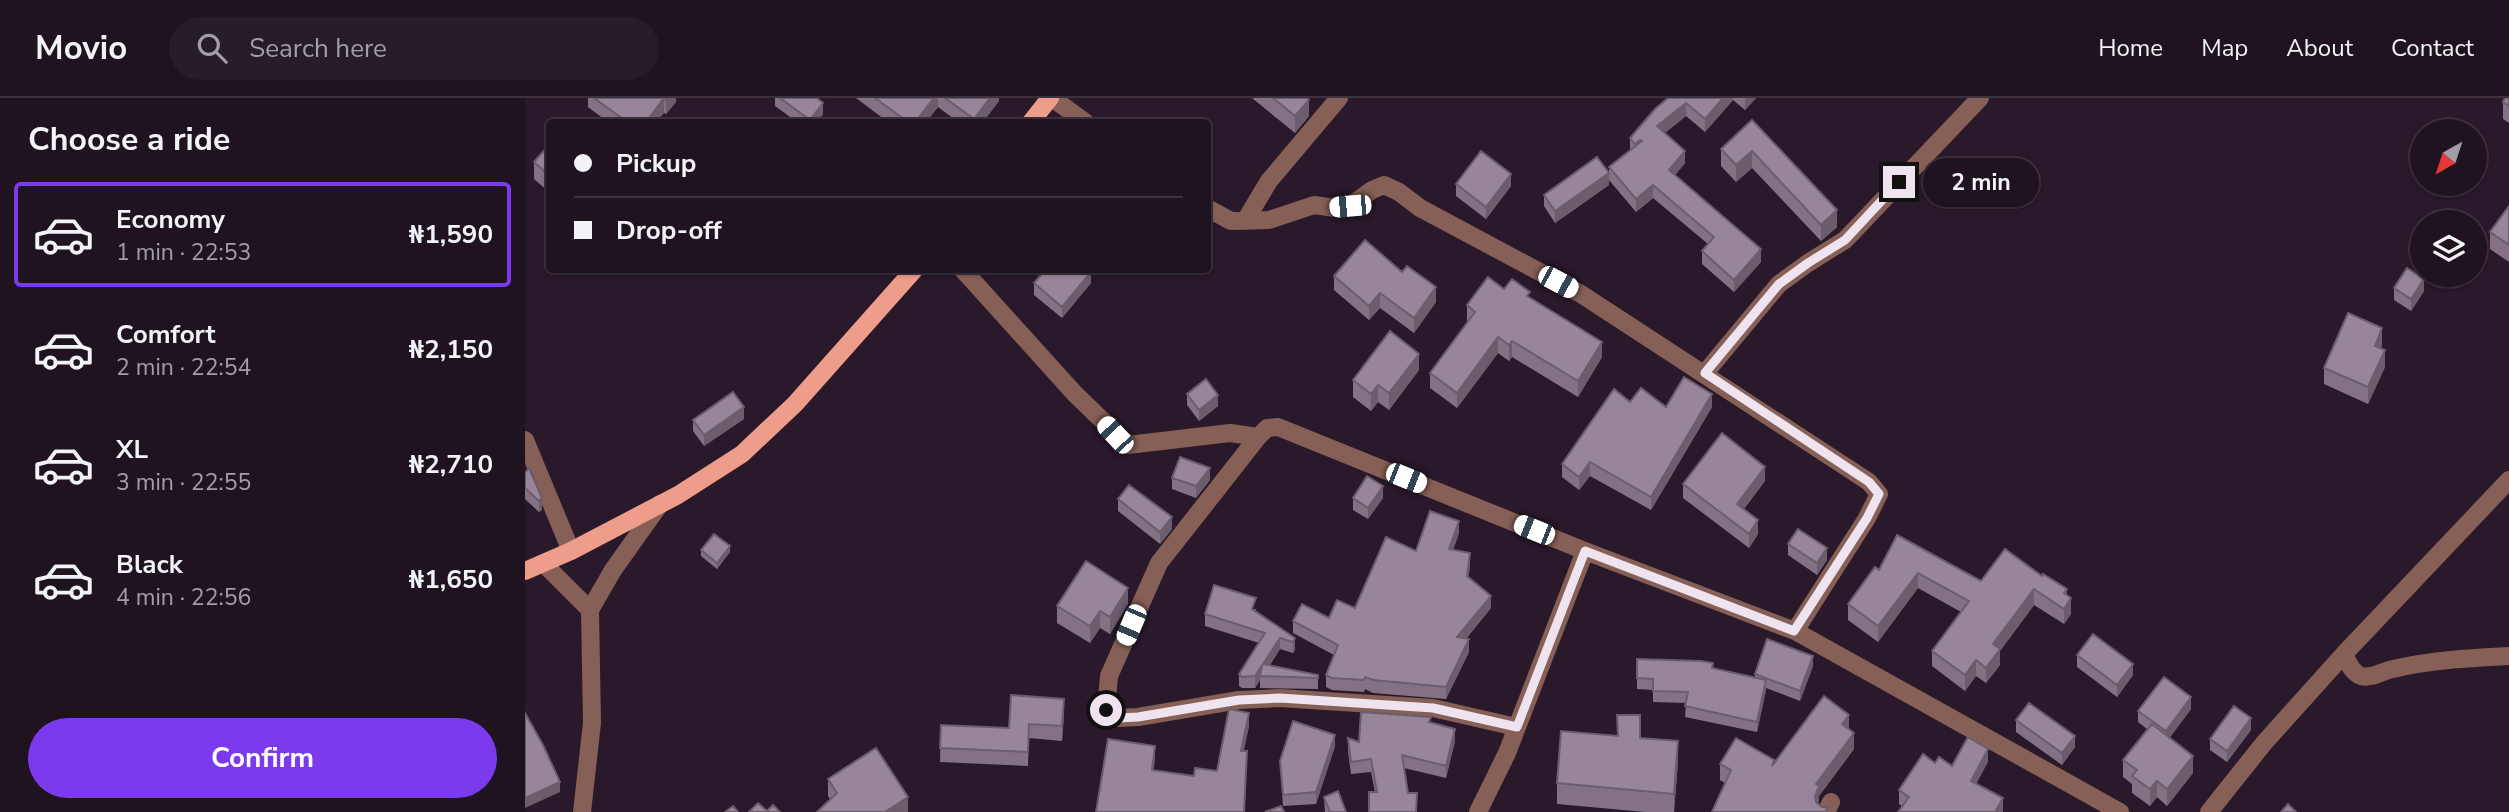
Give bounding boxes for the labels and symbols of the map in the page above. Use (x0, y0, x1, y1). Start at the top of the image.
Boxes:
north arrow (2410, 119, 2487, 196)
callout: 2 min (1923, 158, 2039, 206)
route end (1883, 166, 1915, 198)
car (1329, 194, 1372, 218)
car (1535, 263, 1582, 301)
car (1093, 412, 1138, 458)
car (1383, 460, 1430, 496)
car (1511, 512, 1558, 548)
car (1114, 602, 1149, 648)
route start (1090, 694, 1122, 726)

